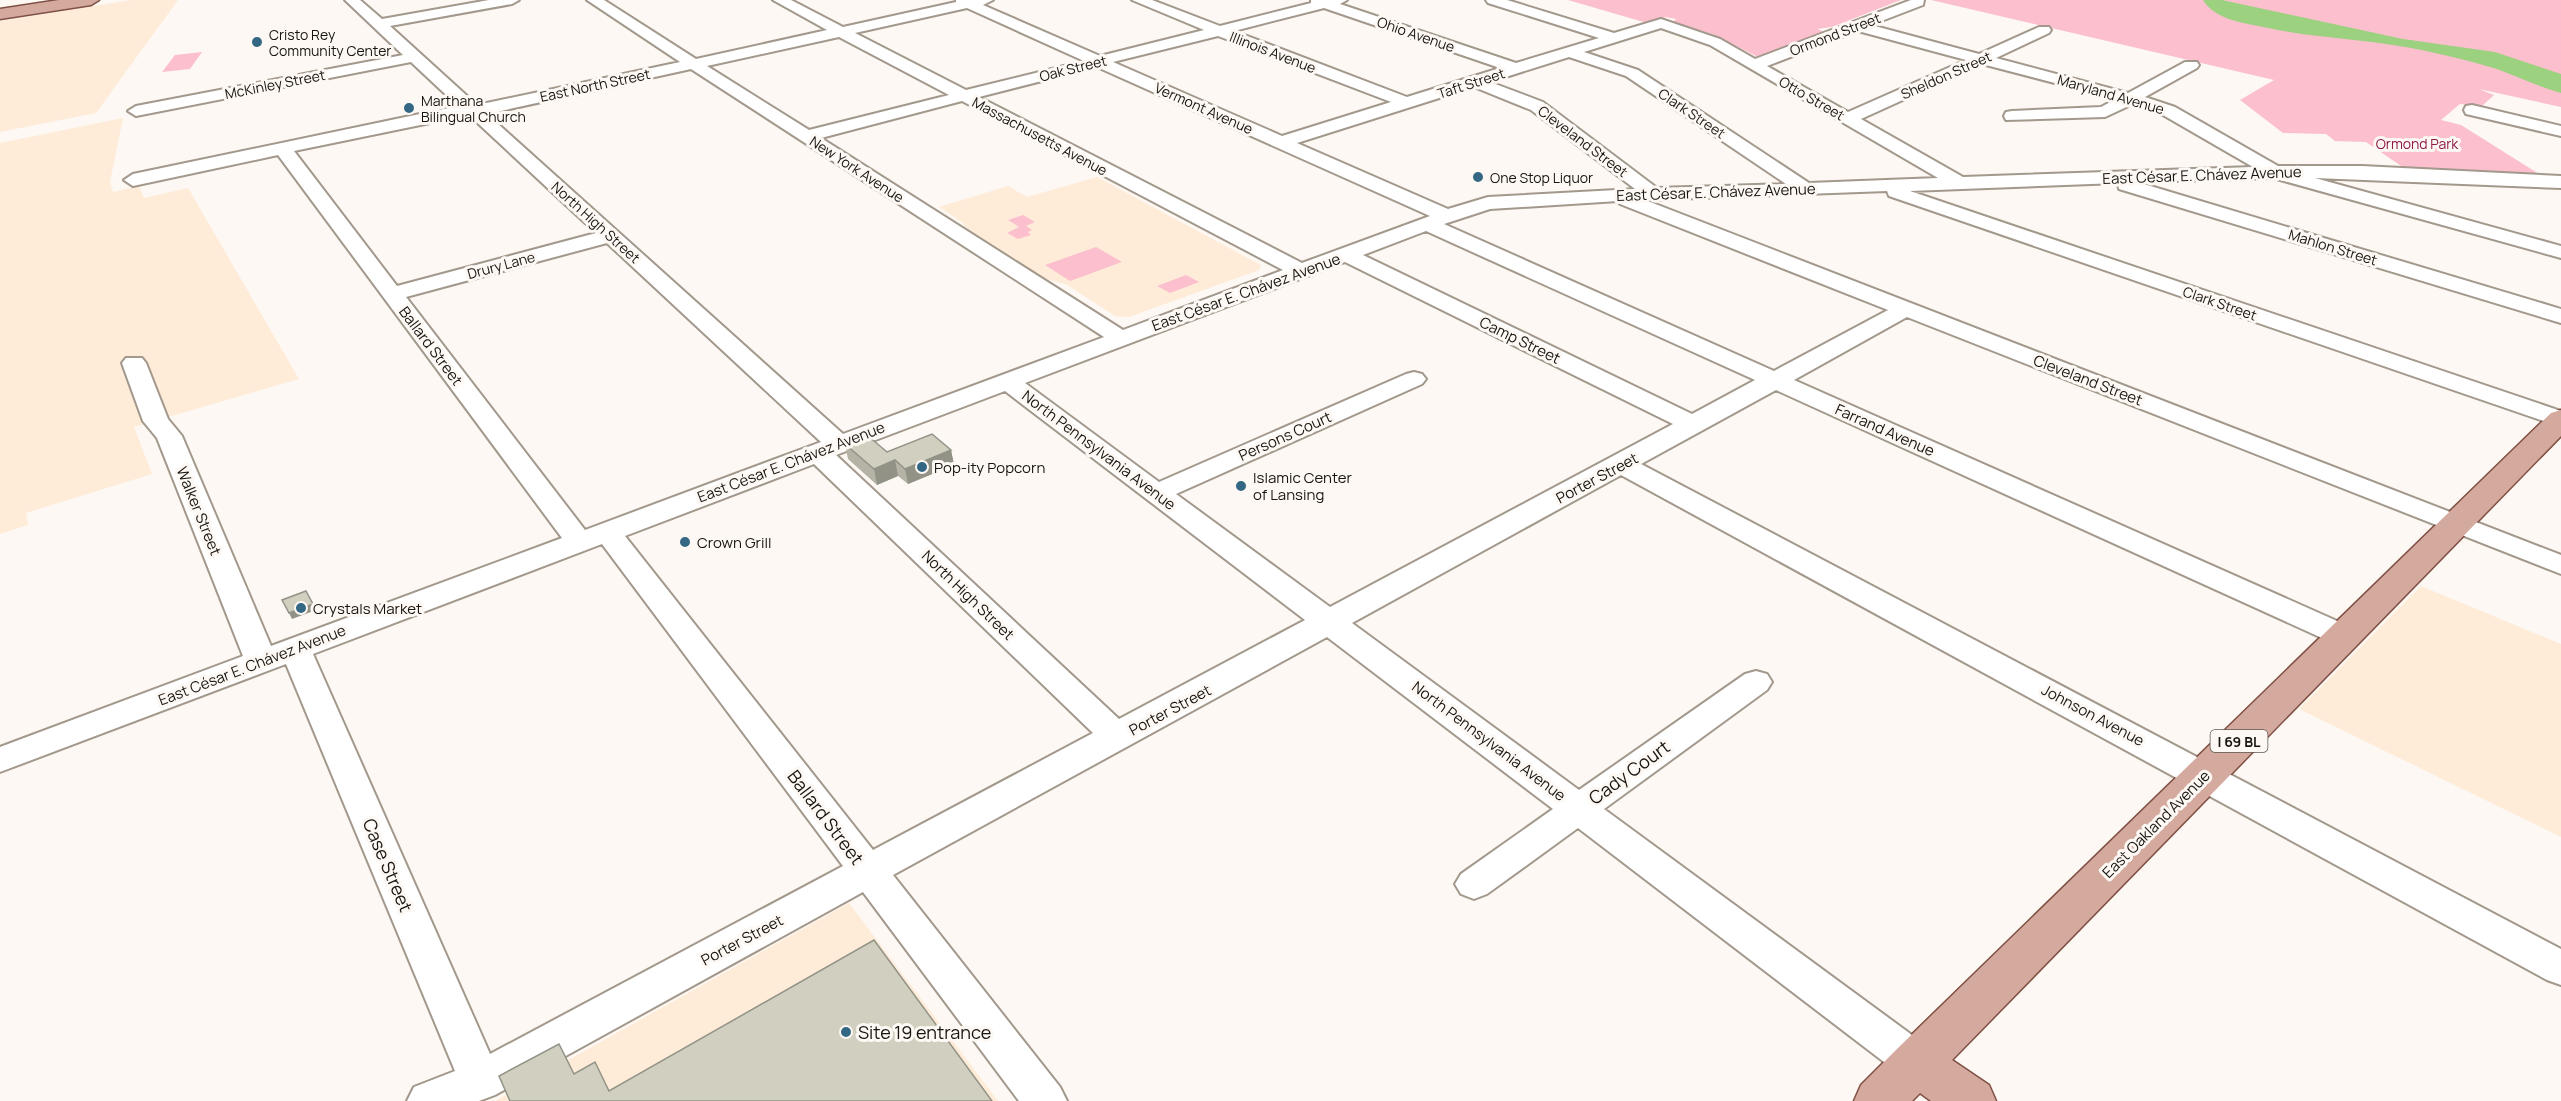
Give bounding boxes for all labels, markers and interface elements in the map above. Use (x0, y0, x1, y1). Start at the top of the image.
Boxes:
street label: Ormond Street (1787, 8, 1883, 60)
street label: Ohio Avenue (1375, 12, 1457, 56)
place label: Cristo Rey Community Center (269, 25, 391, 60)
street label: Illinois Avenue (1227, 27, 1319, 77)
marker: Cristo Rey Community Center (250, 35, 264, 49)
street label: Sheldon Street (1898, 46, 1995, 103)
street label: Oak Street (1037, 50, 1109, 86)
street label: Taft Street (1435, 63, 1507, 103)
street label: East North Street (538, 64, 652, 106)
street label: McKinley Street (223, 65, 327, 103)
street label: Maryland Avenue (2055, 70, 2167, 118)
street label: Otto Street (1776, 72, 1849, 125)
street label: Vermont Avenue (1152, 78, 1256, 138)
street label: Clark Street (1655, 84, 1730, 143)
place label: Marthana Bilingual Church (421, 91, 526, 126)
street label: Massachusetts Avenue (969, 92, 1111, 180)
marker: Marthana Bilingual Church (402, 101, 416, 115)
street label: Cleveland Street (1534, 101, 1632, 181)
street label: New York Avenue (806, 131, 908, 207)
park label: Ormond Park (2376, 134, 2459, 153)
street label: East César E. Chávez Avenue (2102, 161, 2302, 189)
place label: One Stop Liquor (1490, 168, 1593, 187)
marker: One Stop Liquor (1471, 170, 1485, 184)
street label: North High Street (548, 177, 645, 267)
street label: East César E. Chávez Avenue (1616, 178, 1816, 206)
street label: Mahlon Street (2286, 225, 2380, 270)
street label: Drury Lane (465, 247, 537, 283)
street label: East César E. Chávez Avenue (1149, 248, 1343, 336)
street label: Clark Street (2181, 281, 2260, 325)
street label: Ballard Street (394, 302, 468, 390)
street label: Camp Street (1476, 311, 1564, 369)
street label: Cleveland Street (2030, 350, 2146, 410)
street label: North Pennsylvania Avenue (1018, 385, 1180, 515)
street label: Farrand Avenue (1832, 399, 1938, 461)
street label: Persons Court (1235, 406, 1335, 466)
street label: East César E. Chávez Avenue (694, 416, 888, 508)
street label: Porter Street (1552, 448, 1642, 508)
place label: Pop-ity Popcorn (934, 457, 1045, 478)
marker: Pop-ity Popcorn (915, 460, 929, 474)
street label: Walker Street (172, 464, 226, 558)
place label: Islamic Center of Lansing (1253, 467, 1352, 505)
marker: Islamic Center of Lansing (1234, 479, 1248, 493)
place label: Crown Grill (697, 532, 771, 553)
marker: Crown Grill (678, 535, 692, 549)
street label: North High Street (917, 545, 1019, 645)
place label: Crystals Market (313, 598, 422, 619)
marker: Crystals Market (294, 601, 308, 615)
street label: East César E. Chávez Avenue (155, 619, 349, 711)
street label: North Pennsylvania Avenue (1408, 676, 1570, 806)
street label: Johnson Avenue (2038, 679, 2148, 751)
street label: Porter Street (1125, 680, 1215, 740)
road number: I 69 BL (2210, 730, 2268, 752)
street label: Cady Court (1584, 735, 1674, 809)
street label: Ballard Street (782, 765, 870, 869)
street label: East Oakland Avenue (2098, 765, 2215, 882)
street label: Case Street (358, 815, 418, 915)
street label: Porter Street (697, 910, 787, 970)
place label: Site 19 entrance (858, 1020, 991, 1044)
marker: Site 19 entrance (839, 1025, 853, 1039)

